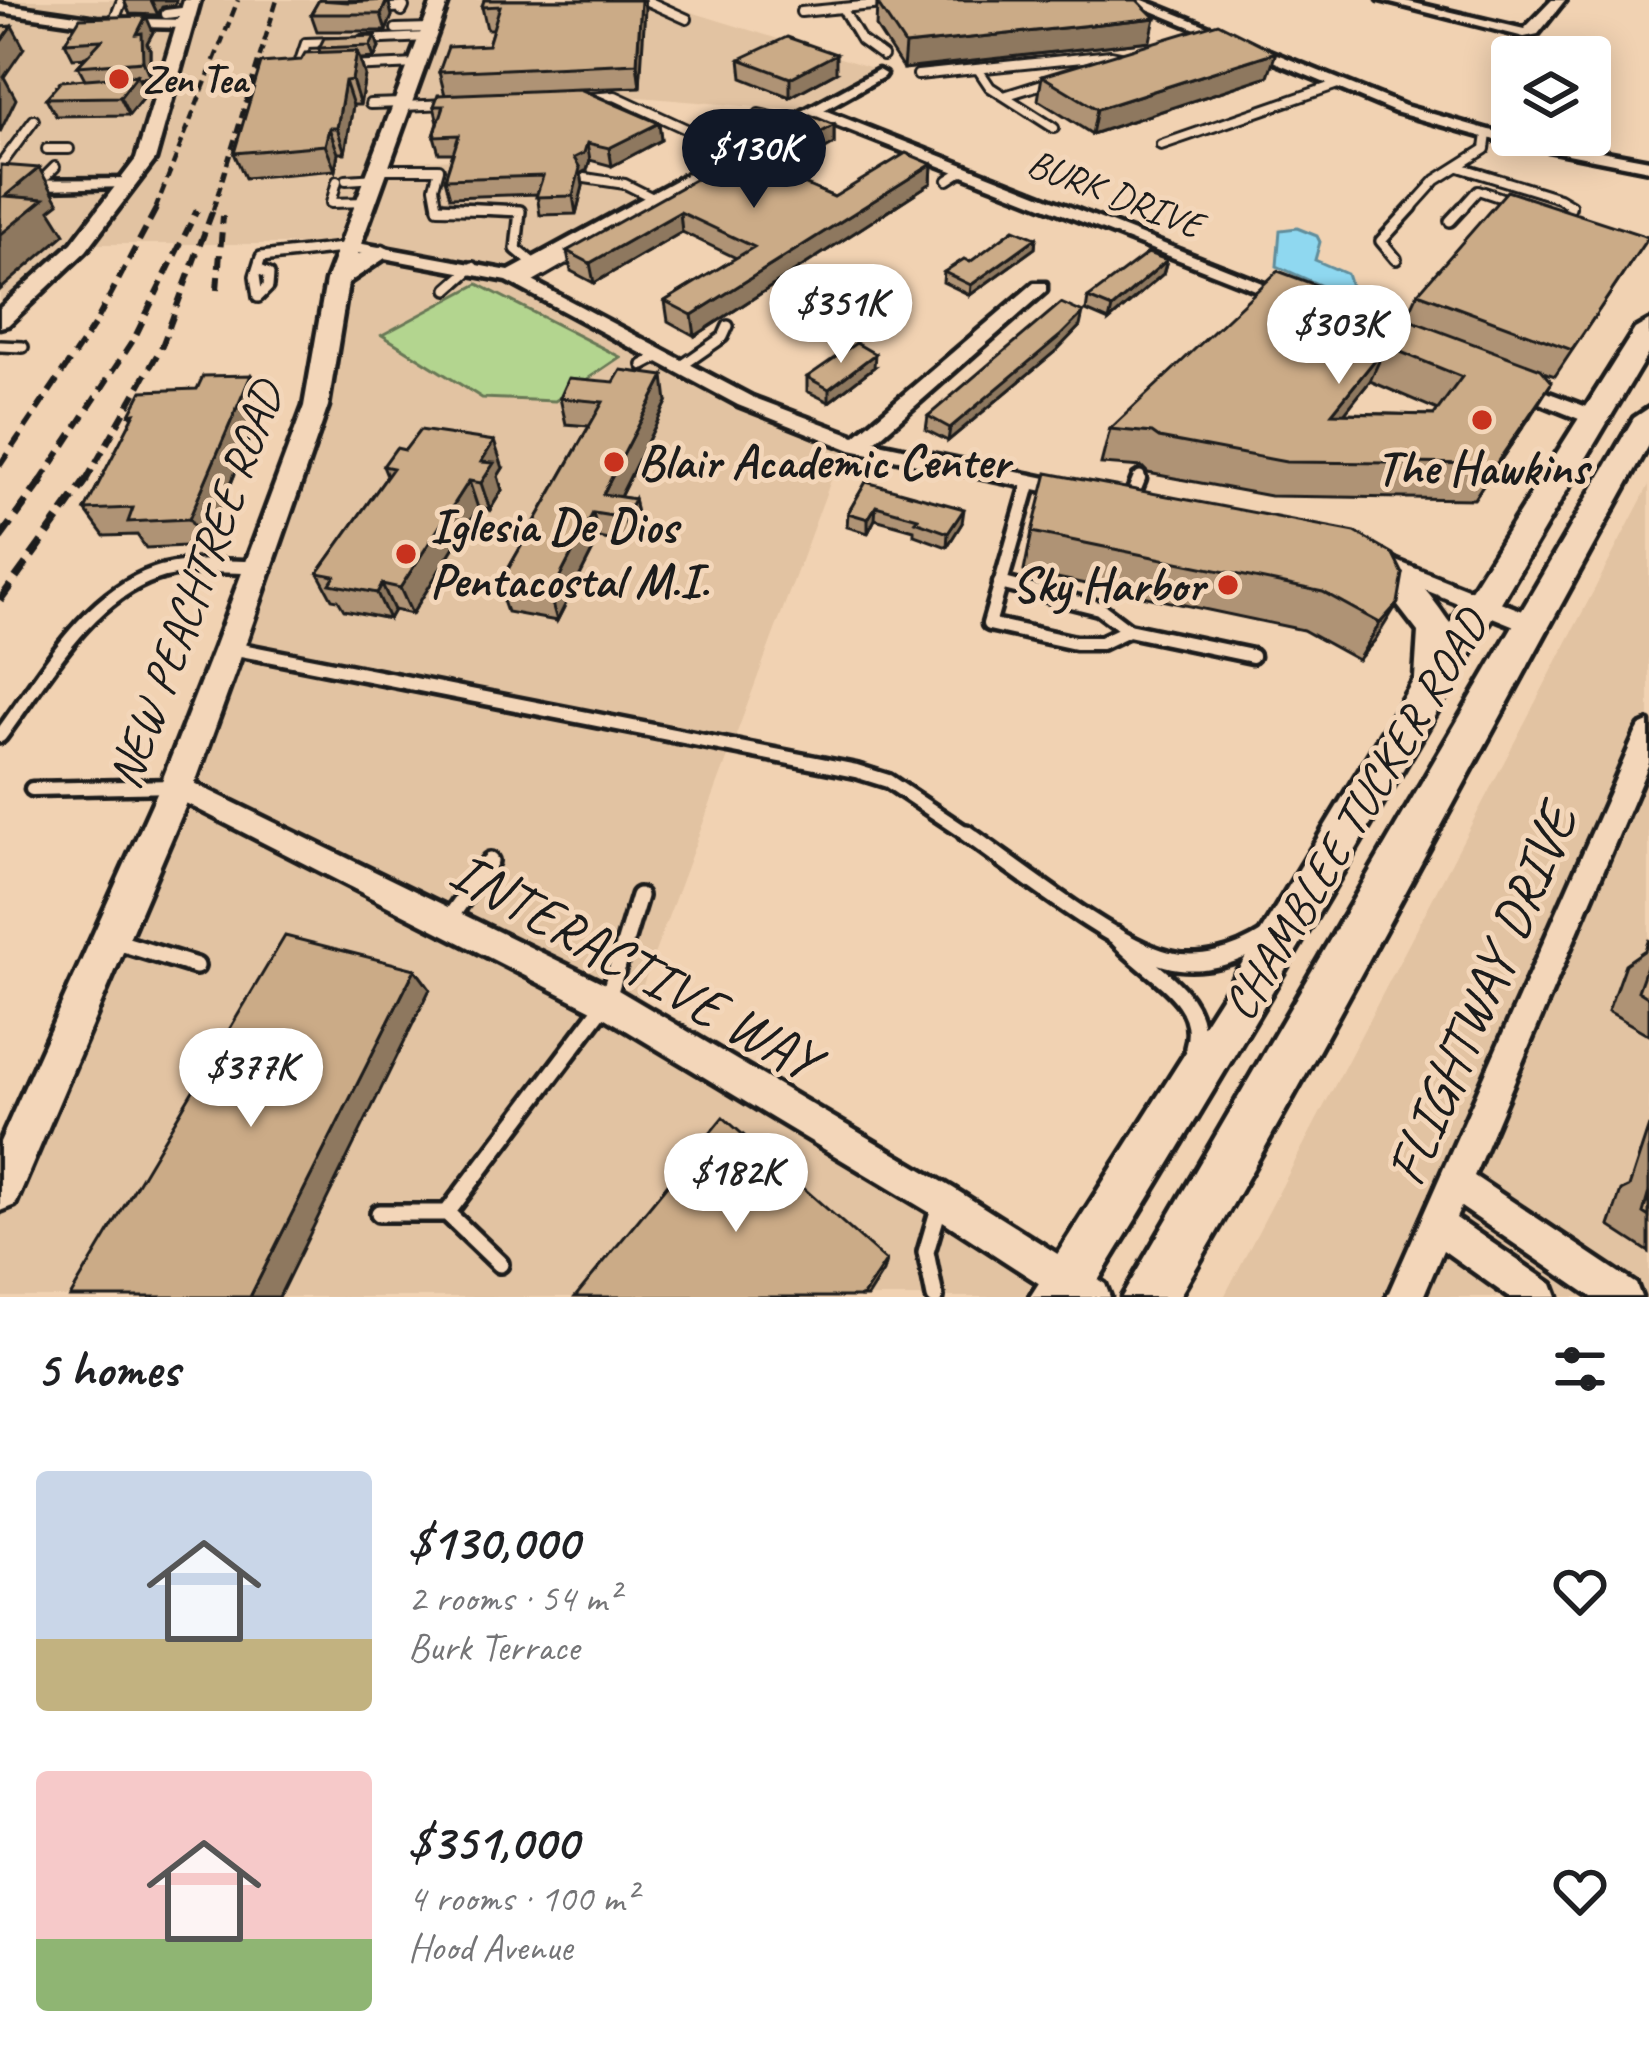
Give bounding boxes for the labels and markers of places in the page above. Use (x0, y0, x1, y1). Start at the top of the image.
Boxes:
place label: Zen Tea (143, 55, 251, 104)
marker: Zen Tea (106, 66, 132, 92)
pin: $130K (670, 109, 838, 211)
pin: $351K (757, 264, 925, 366)
pin: $303K (1255, 285, 1423, 387)
marker: The Hawkins (1469, 407, 1495, 433)
place label: Blair Academic Center (638, 432, 1014, 492)
place label: The Hawkins (1376, 438, 1593, 498)
marker: Blair Academic Center (601, 449, 627, 475)
place label: Iglesia De Dios Pentacostal M.I. (430, 496, 710, 611)
marker: Iglesia De Dios Pentacostal M.I. (393, 541, 419, 567)
place label: Sky Harbor (1012, 555, 1209, 615)
marker: Sky Harbor (1215, 572, 1241, 598)
pin: $377K (167, 1028, 335, 1130)
pin: $182K (652, 1133, 820, 1235)

